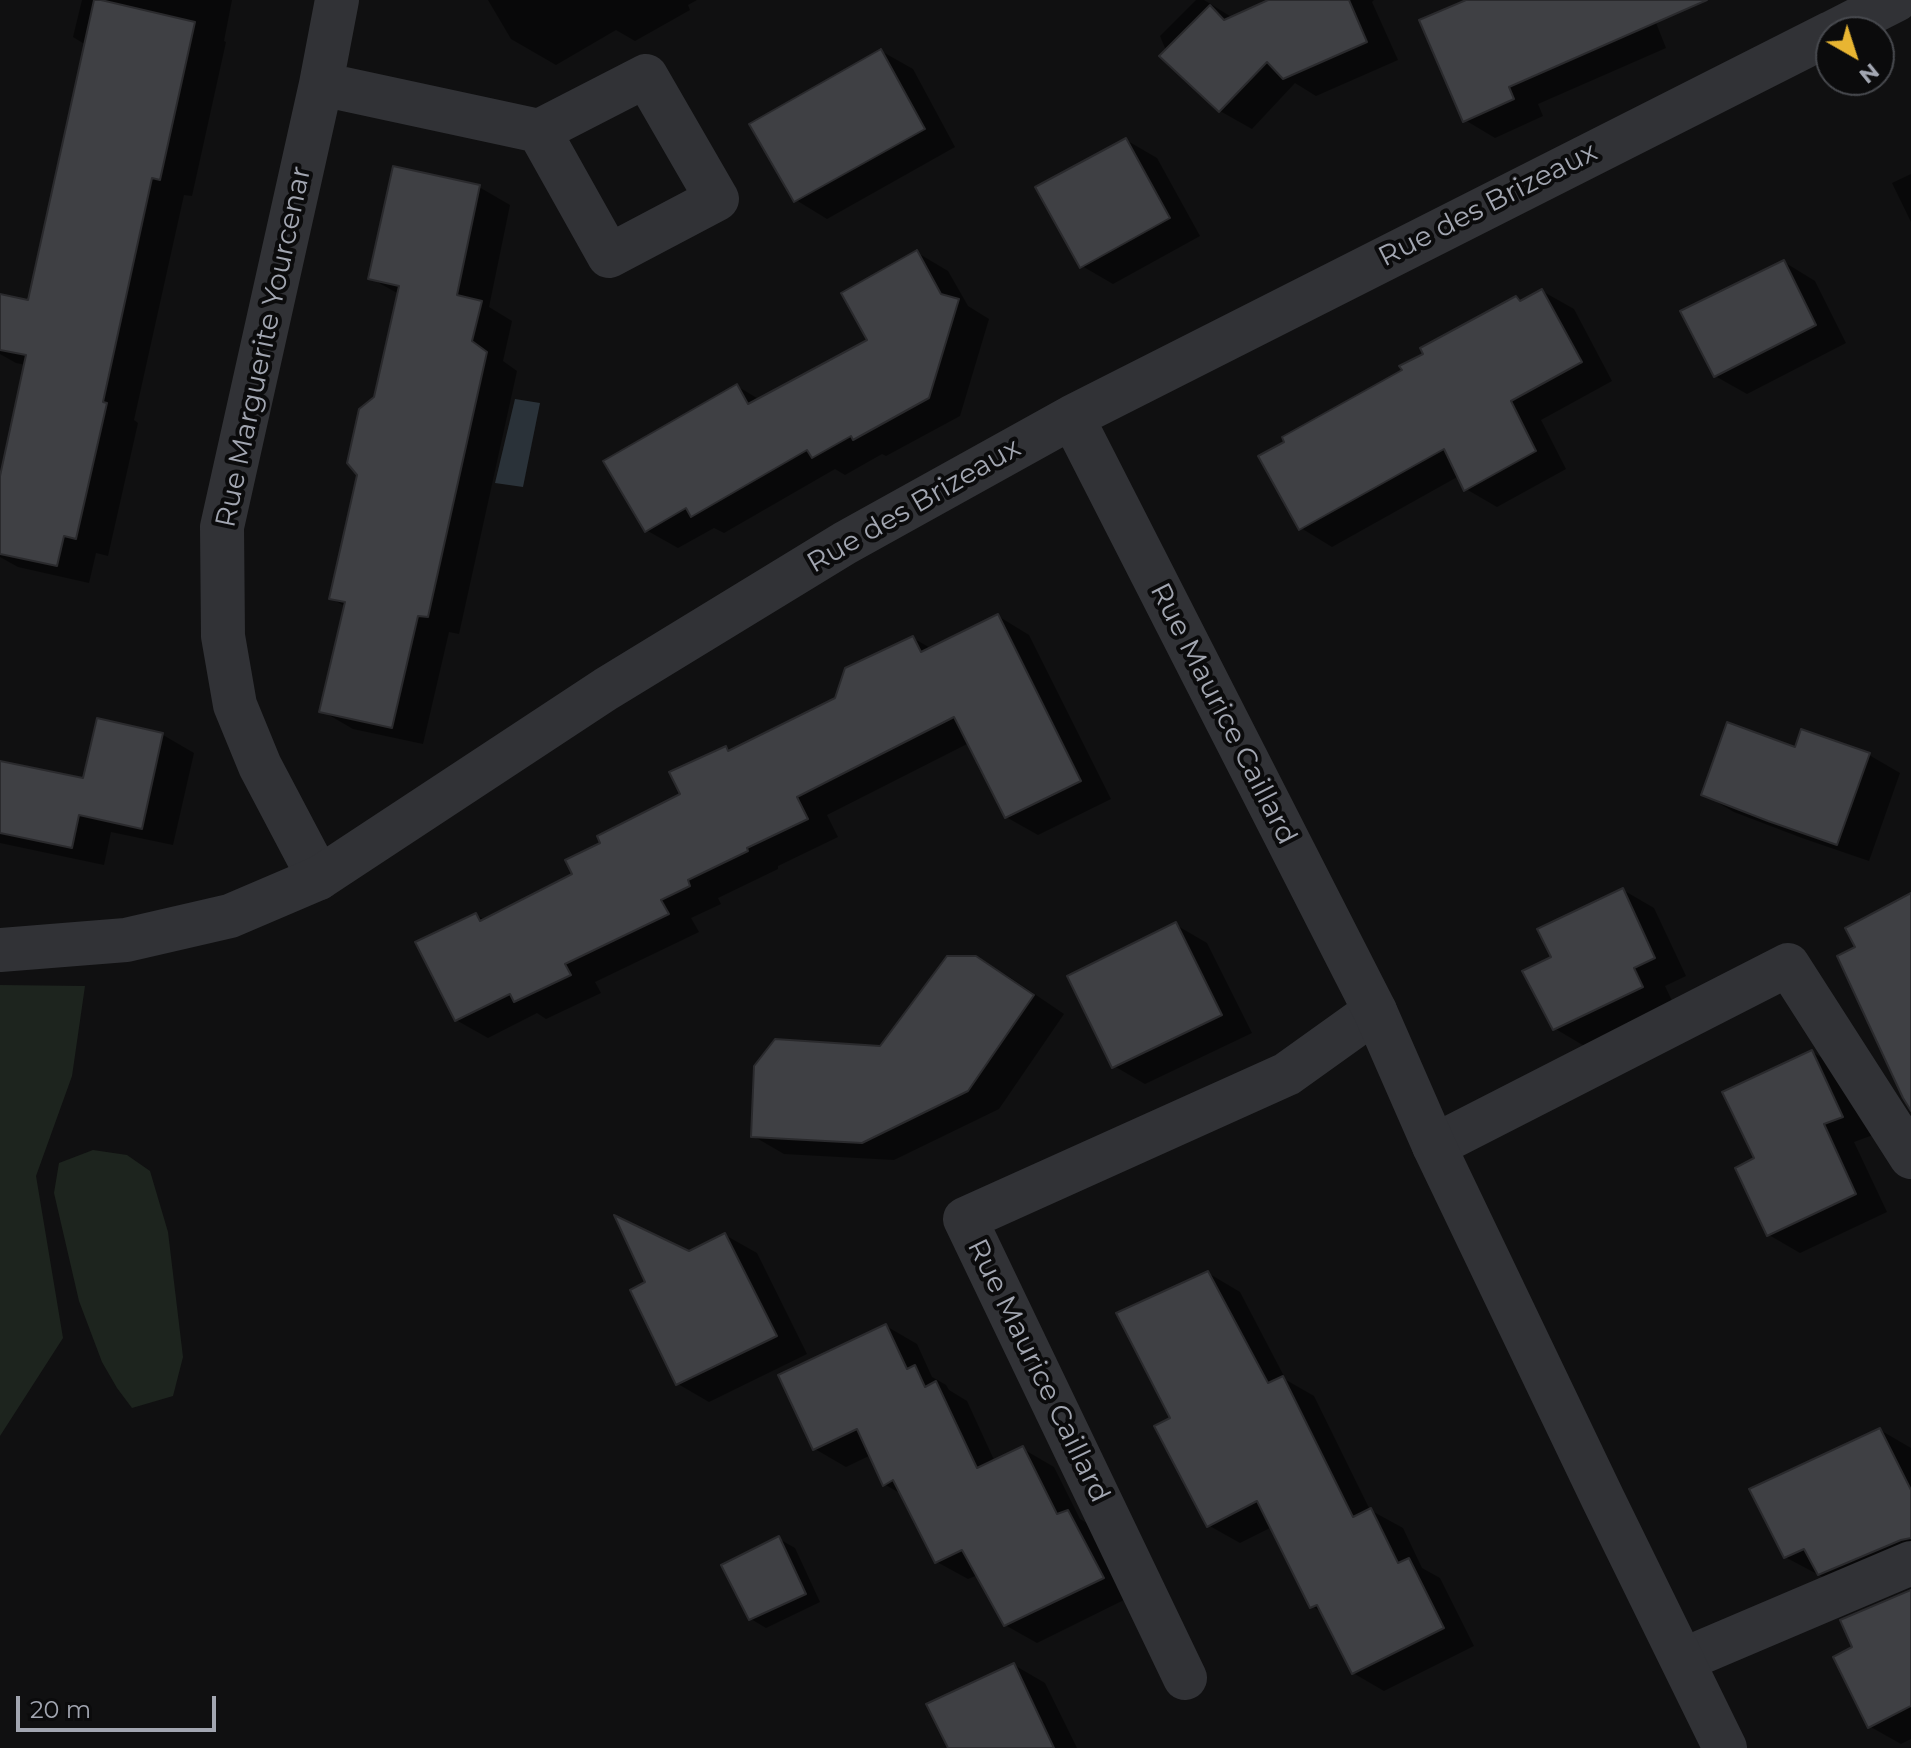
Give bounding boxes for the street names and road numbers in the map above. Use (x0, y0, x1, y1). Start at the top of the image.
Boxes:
street label: Rue des Brizeaux (1373, 135, 1603, 275)
street label: Rue Marguerite Yourcenar (209, 163, 319, 531)
street label: Rue des Brizeaux (801, 431, 1027, 581)
street label: Rue Maurice Caillard (1142, 578, 1304, 850)
street label: Rue Maurice Caillard (960, 1234, 1116, 1508)

